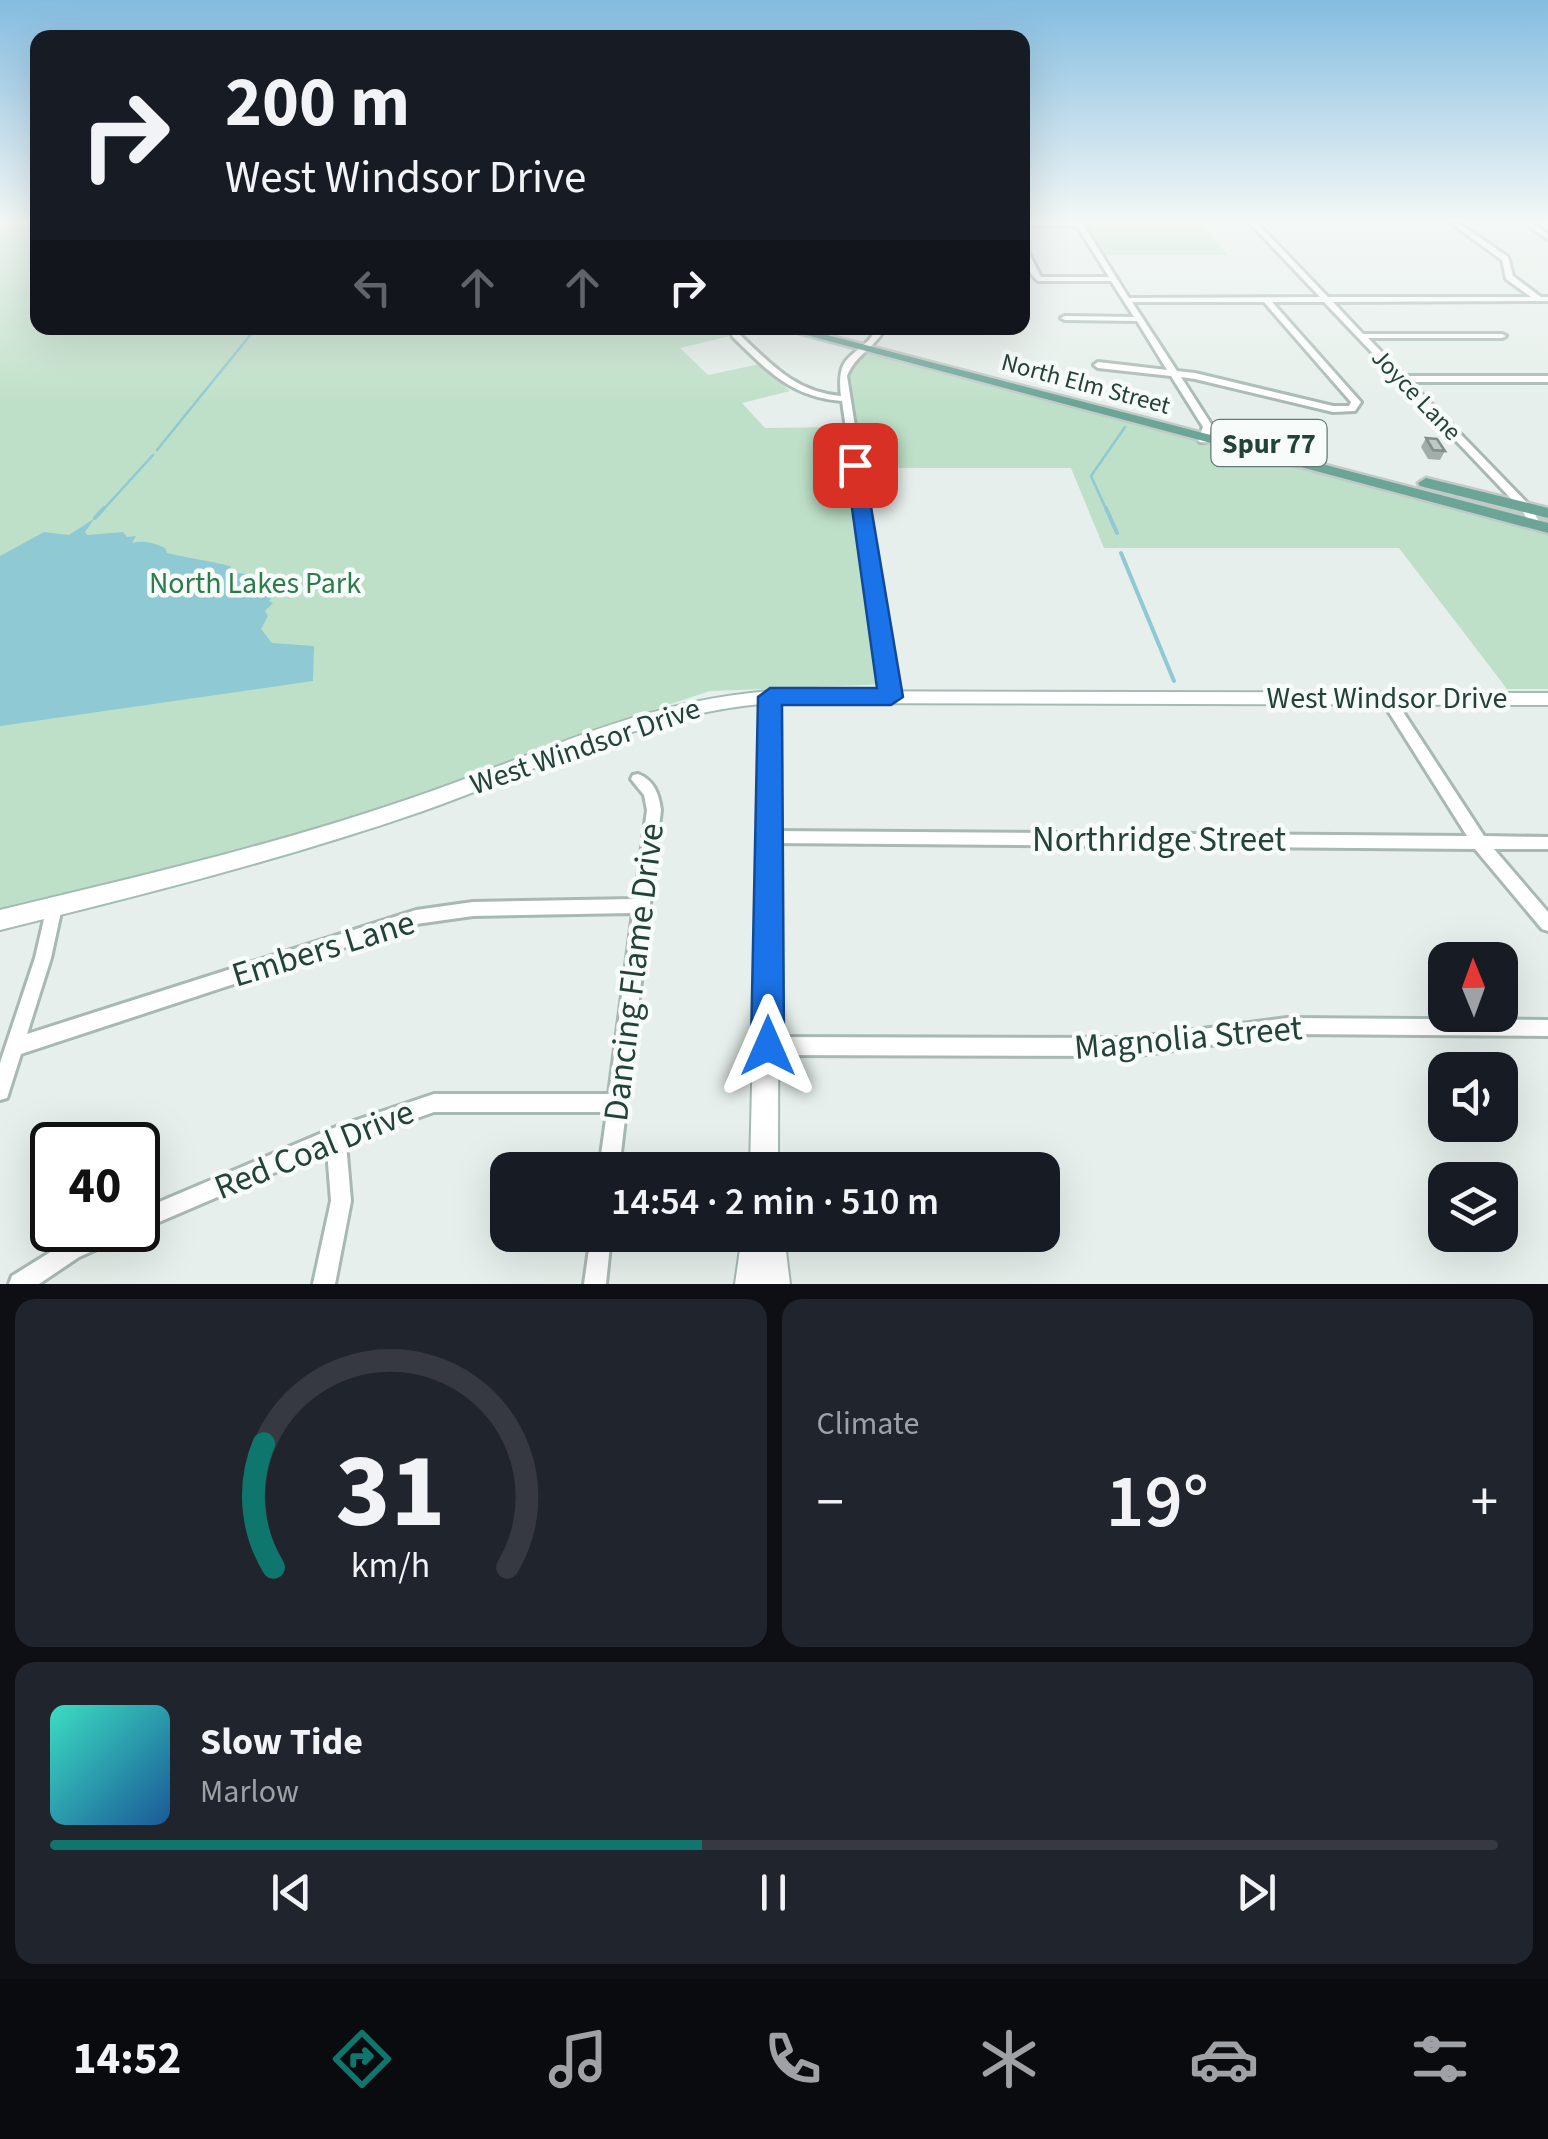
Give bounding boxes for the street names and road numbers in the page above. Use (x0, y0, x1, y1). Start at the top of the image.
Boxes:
street label: Joyce Lane (1363, 340, 1470, 449)
street label: North Elm Street (997, 344, 1175, 424)
road number: Spur 77 (1212, 420, 1326, 466)
street label: West Windsor Drive (1267, 677, 1507, 720)
street label: West Windsor Drive (464, 687, 706, 806)
street label: Northridge Street (1032, 815, 1286, 865)
street label: Dancing Flame Drive (591, 820, 677, 1124)
street label: Embers Lane (226, 897, 421, 1000)
street label: Magnolia Street (1072, 1003, 1304, 1073)
street label: Red Coal Drive (207, 1087, 422, 1213)

